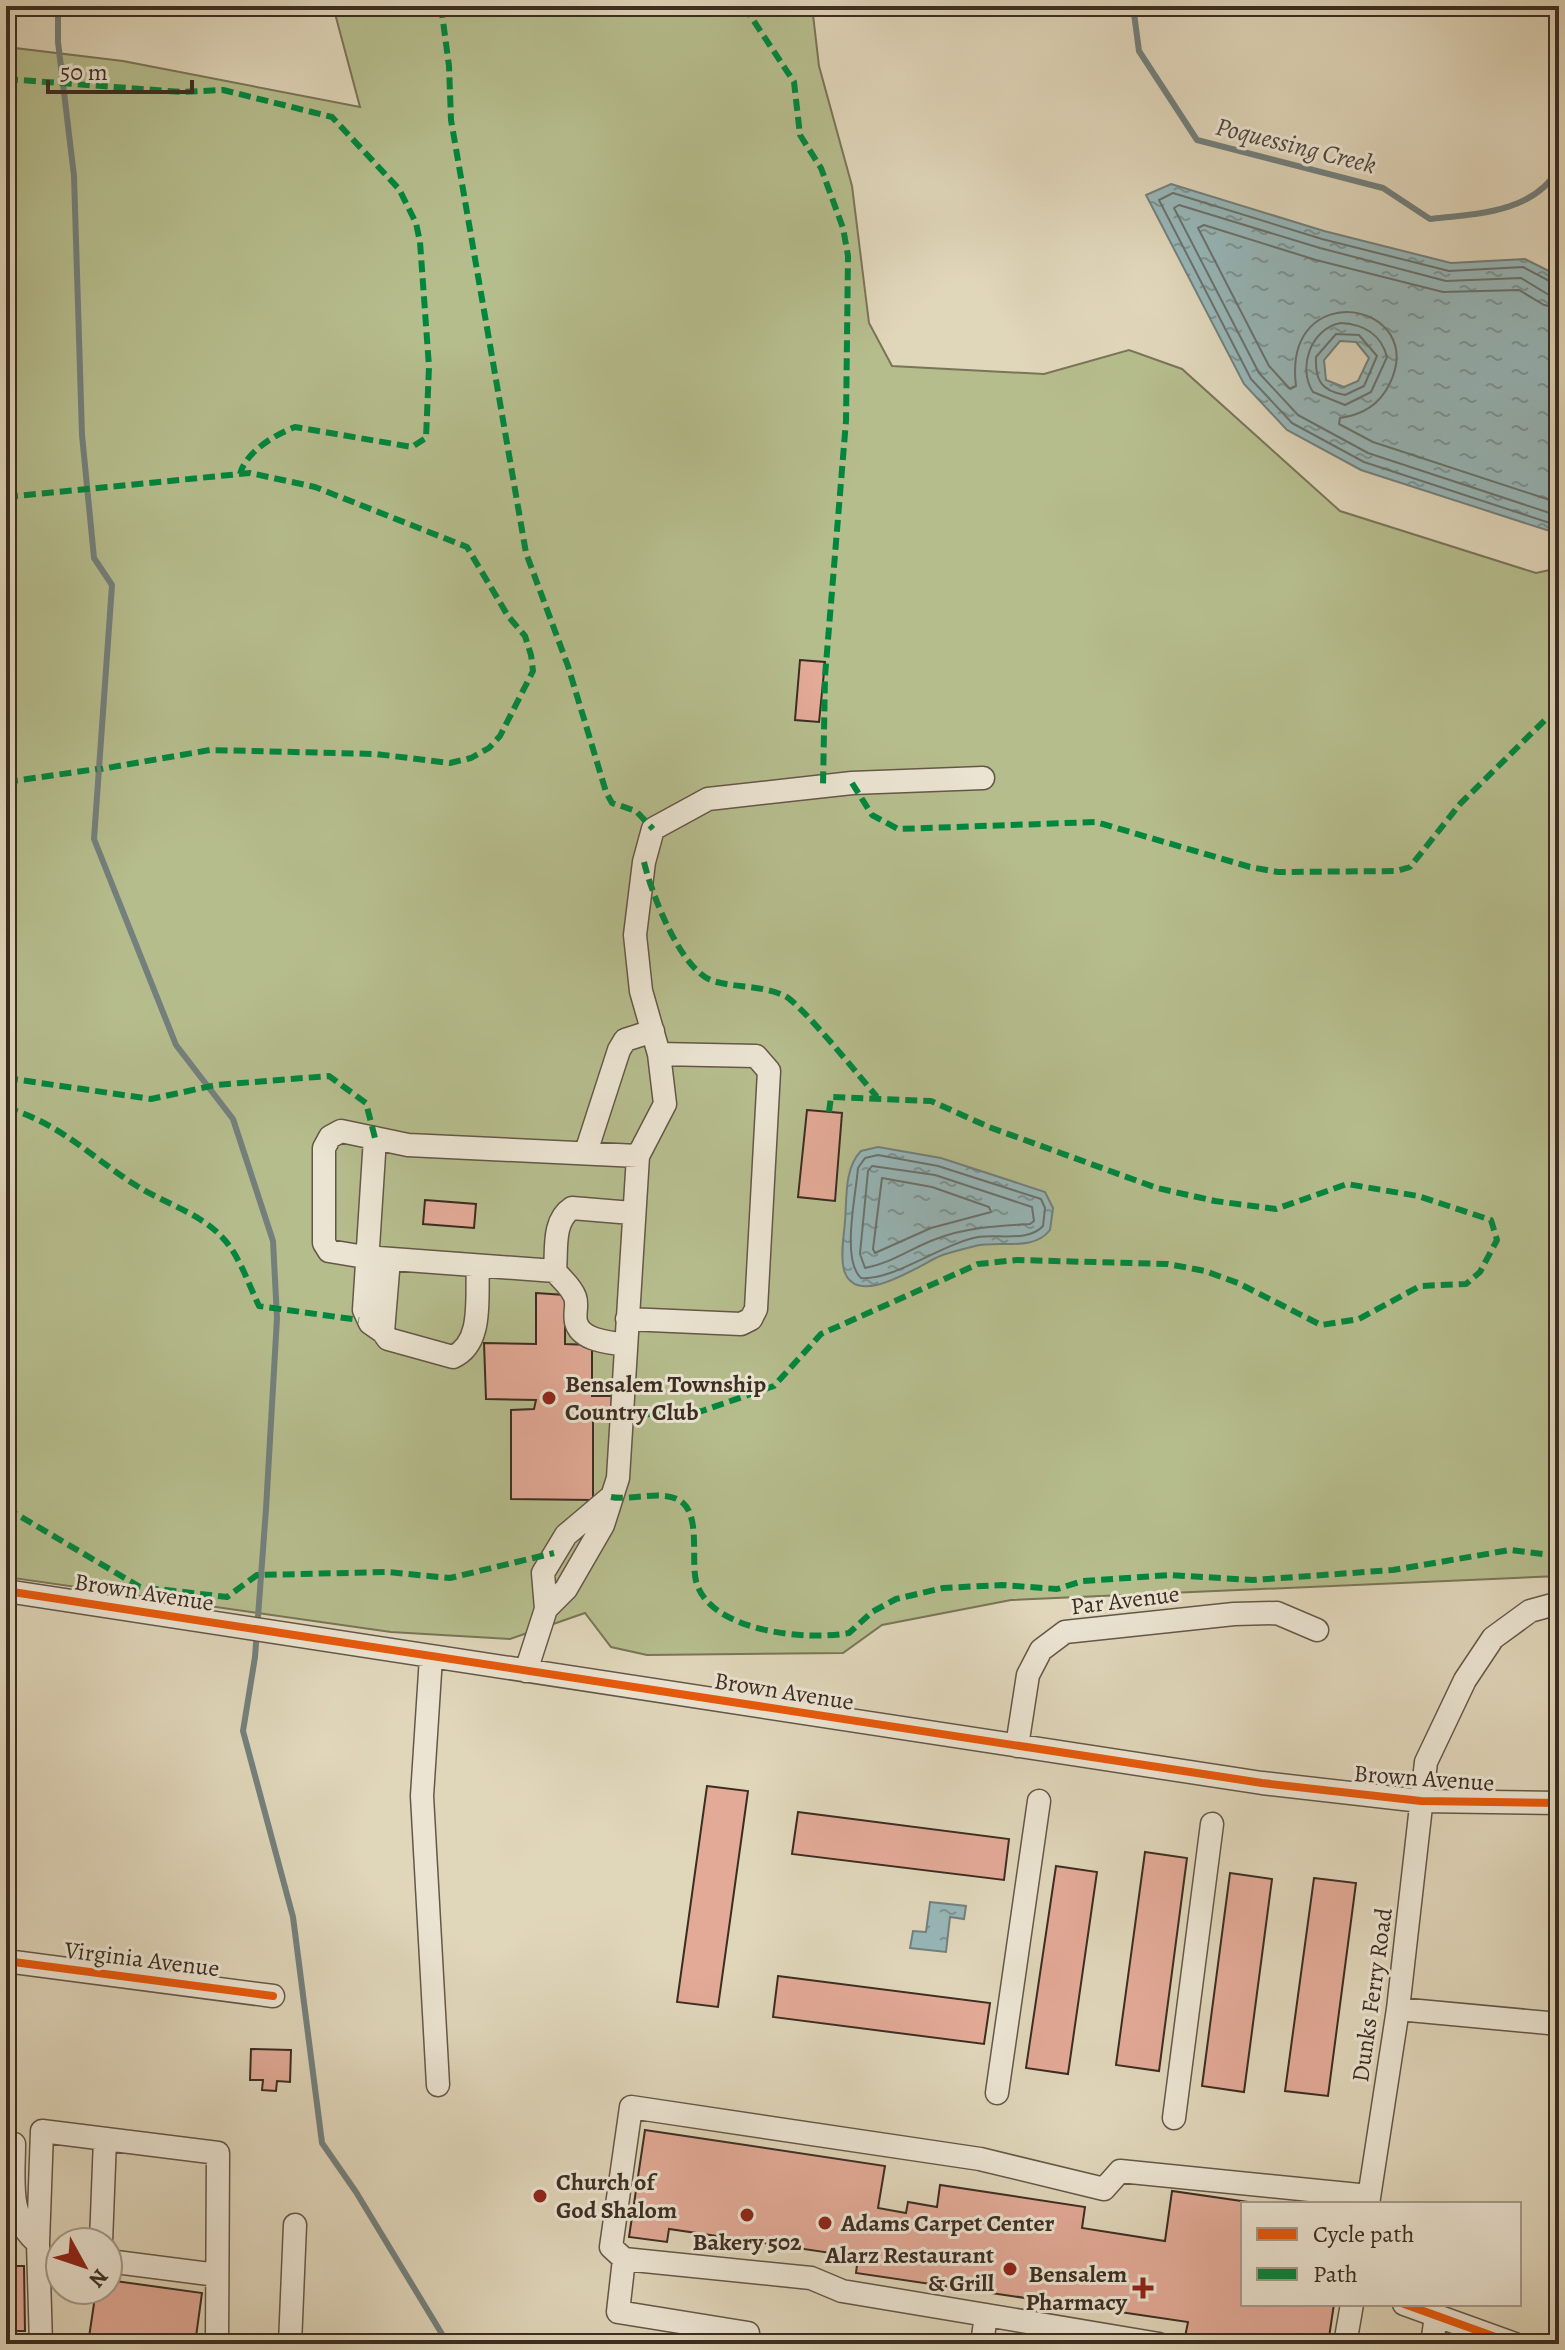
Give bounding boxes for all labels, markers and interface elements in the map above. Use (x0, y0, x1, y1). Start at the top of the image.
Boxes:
scale bar (48, 44, 192, 94)
text: 50 m (60, 56, 108, 88)
water label: Poquessing Creek (1212, 109, 1380, 182)
place label: Bensalem Township Country Club (565, 1368, 766, 1428)
marker: Bensalem Township Country Club (540, 1389, 558, 1407)
street label: Brown Avenue (72, 1565, 216, 1619)
street label: Par Avenue (1069, 1577, 1181, 1623)
street label: Brown Avenue (712, 1664, 856, 1718)
street label: Brown Avenue (1353, 1757, 1495, 1799)
street label: Dunks Ferry Road (1344, 1906, 1400, 2084)
street label: Virginia Avenue (62, 1934, 221, 1984)
place label: Church of God Shalom (556, 2166, 677, 2226)
marker: Church of God Shalom (531, 2187, 549, 2205)
legend (1241, 2202, 1521, 2306)
marker: Bakery 502 (738, 2206, 756, 2224)
place label: Adams Carpet Center (840, 2207, 1054, 2239)
marker: Adams Carpet Center (816, 2214, 834, 2232)
text: Cycle path (1313, 2218, 1414, 2250)
north arrow (44, 2226, 124, 2306)
place label: Bakery 502 (692, 2226, 802, 2258)
place label: Alarz Restaurant & Grill (824, 2239, 995, 2299)
place label: Bensalem Pharmacy (1026, 2258, 1128, 2318)
text: Path (1313, 2258, 1358, 2290)
marker: Alarz Restaurant & Grill (1001, 2260, 1019, 2278)
text: N (82, 2262, 115, 2294)
marker: Bensalem Pharmacy (1134, 2279, 1152, 2297)

